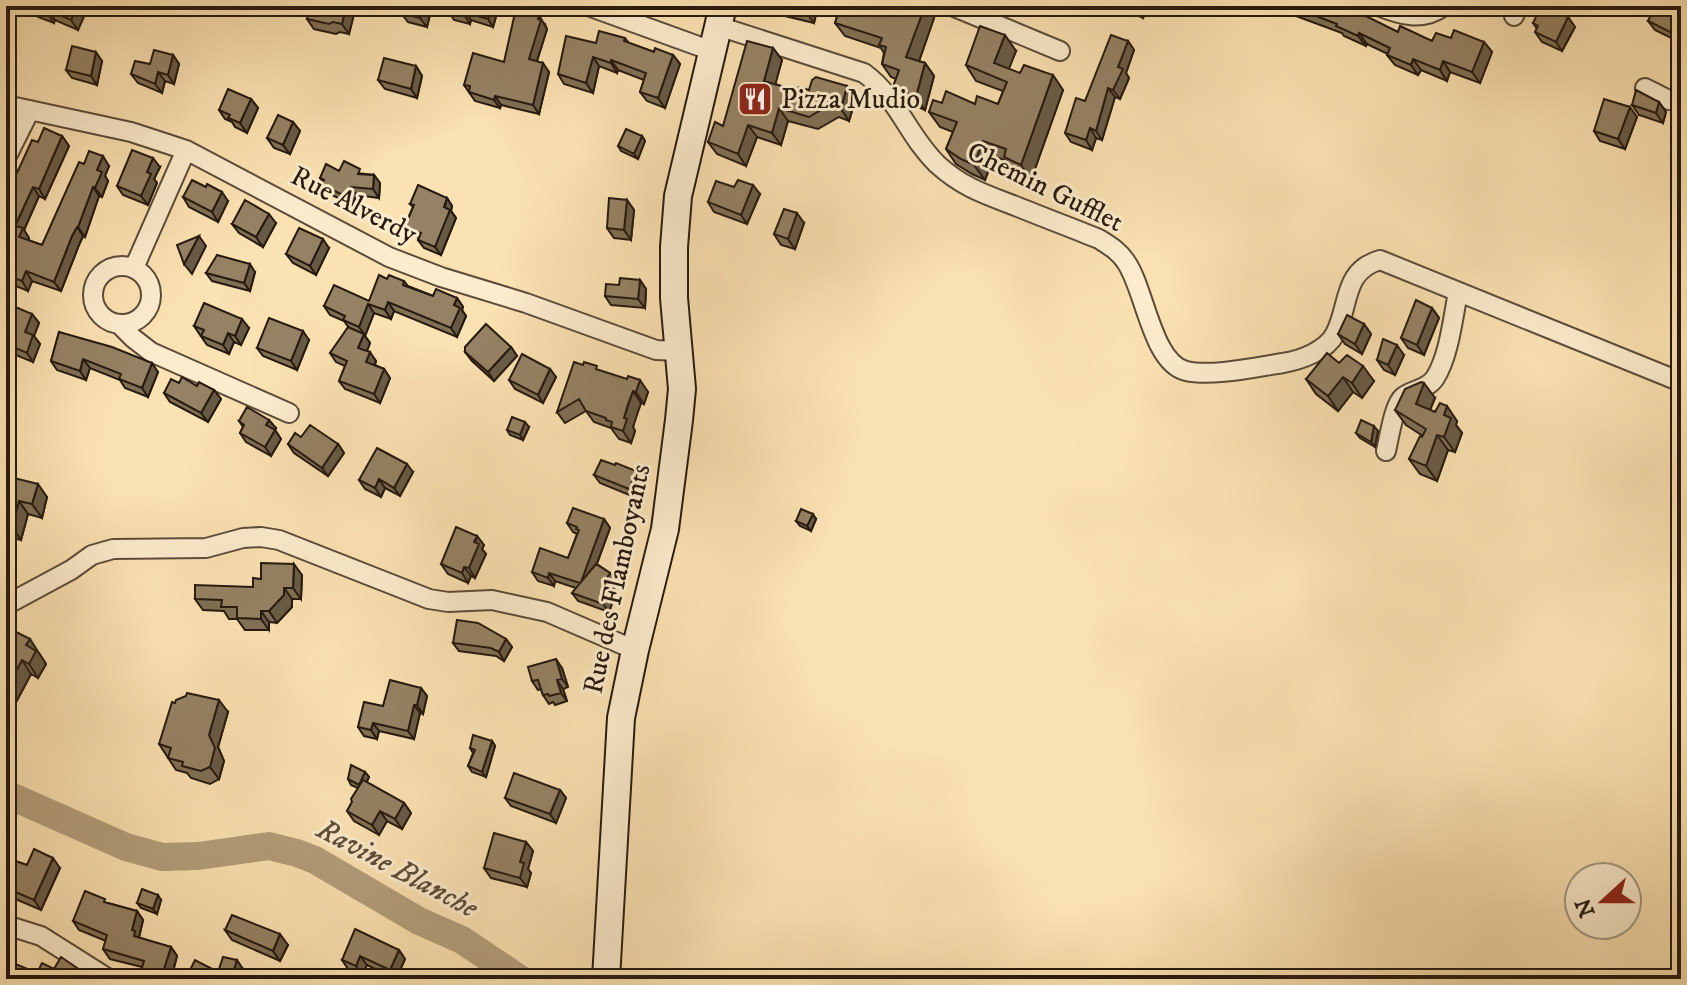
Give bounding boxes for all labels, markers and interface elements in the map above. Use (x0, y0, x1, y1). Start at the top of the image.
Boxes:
restaurant icon: Pizza Mudio (736, 80, 774, 118)
place label: Pizza Mudio (781, 82, 920, 117)
street label: Chemin Gufflet (961, 134, 1129, 240)
street label: Rue Alverdy (285, 158, 424, 252)
street label: Rue des Flamboyants (576, 461, 658, 697)
water label: Ravine Blanche (309, 811, 485, 927)
north arrow (1563, 861, 1643, 941)
text: N (1570, 894, 1602, 921)

